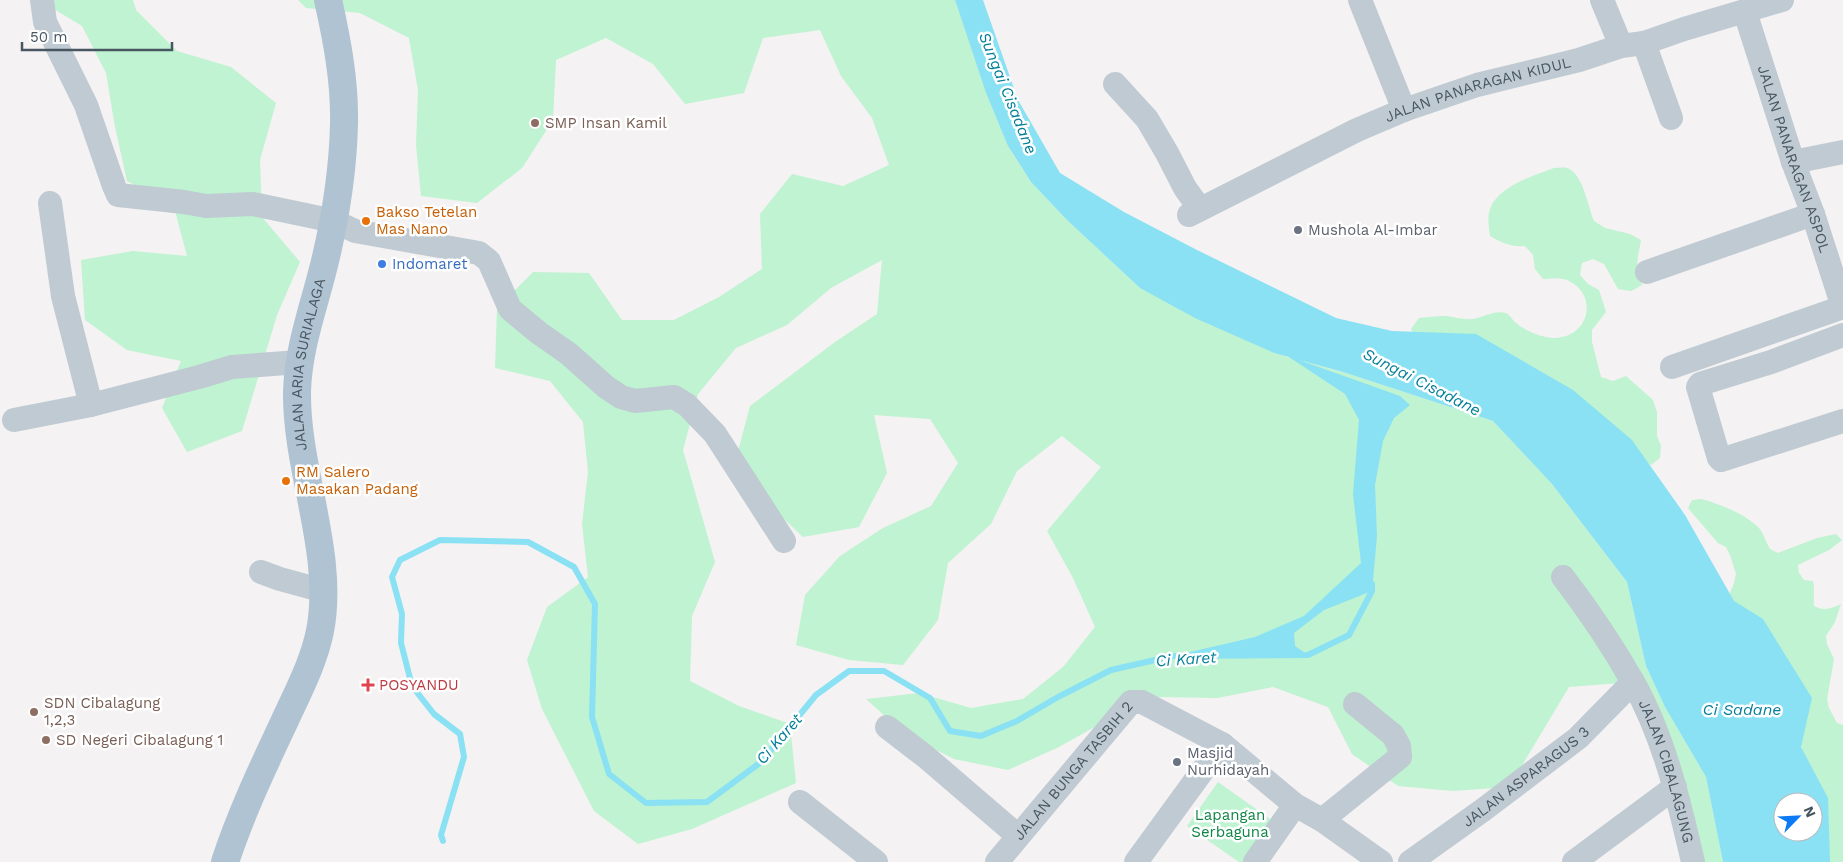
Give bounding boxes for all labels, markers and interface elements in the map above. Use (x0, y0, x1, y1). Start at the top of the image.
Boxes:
scale bar (22, 20, 172, 52)
text: 50 m (30, 28, 67, 46)
water label: Sungai Cisadane (975, 29, 1041, 157)
street label: JALAN PANARAGAN KIDUL (1382, 53, 1573, 126)
street label: JALAN PANARAGAN ASPOL (1754, 63, 1834, 255)
place label: SMP Insan Kamil (545, 114, 667, 132)
marker: SMP Insan Kamil (529, 117, 541, 129)
place label: Bakso Tetelan Mas Nano (376, 203, 477, 238)
marker: Bakso Tetelan Mas Nano (360, 215, 372, 227)
place label: Mushola Al-Imbar (1308, 221, 1438, 239)
marker: Mushola Al-Imbar (1292, 224, 1304, 236)
place label: Indomaret (392, 255, 468, 273)
marker: Indomaret (376, 258, 388, 270)
street label: JALAN ARIA SURIALAGA (288, 276, 329, 452)
water label: Sungai Cisadane (1360, 344, 1484, 420)
place label: RM Salero Masakan Padang (296, 463, 418, 498)
marker: RM Salero Masakan Padang (280, 475, 292, 487)
water label: Ci Karet (1155, 647, 1218, 671)
place label: POSYANDU (379, 676, 459, 694)
marker: POSYANDU (361, 678, 375, 692)
place label: SDN Cibalagung 1,2,3 (44, 694, 160, 729)
street label: JALAN CIBALAGUNG (1635, 697, 1697, 845)
street label: JALAN BUNGA TASBIH 2 (1010, 698, 1137, 844)
water label: Ci Sadane (1703, 700, 1781, 719)
marker: SDN Cibalagung 1,2,3 (28, 706, 40, 718)
water label: Ci Karet (752, 709, 806, 768)
street label: JALAN ASPARAGUS 3 (1459, 723, 1593, 831)
place label: SD Negeri Cibalagung 1 (56, 731, 223, 749)
marker: SD Negeri Cibalagung 1 (40, 734, 52, 746)
place label: Masjid Nurhidayah (1187, 744, 1269, 779)
marker: Masjid Nurhidayah (1171, 756, 1183, 768)
north arrow (1773, 792, 1823, 842)
text: N (1800, 804, 1819, 820)
park label: Lapangan Serbaguna (1191, 806, 1269, 841)

